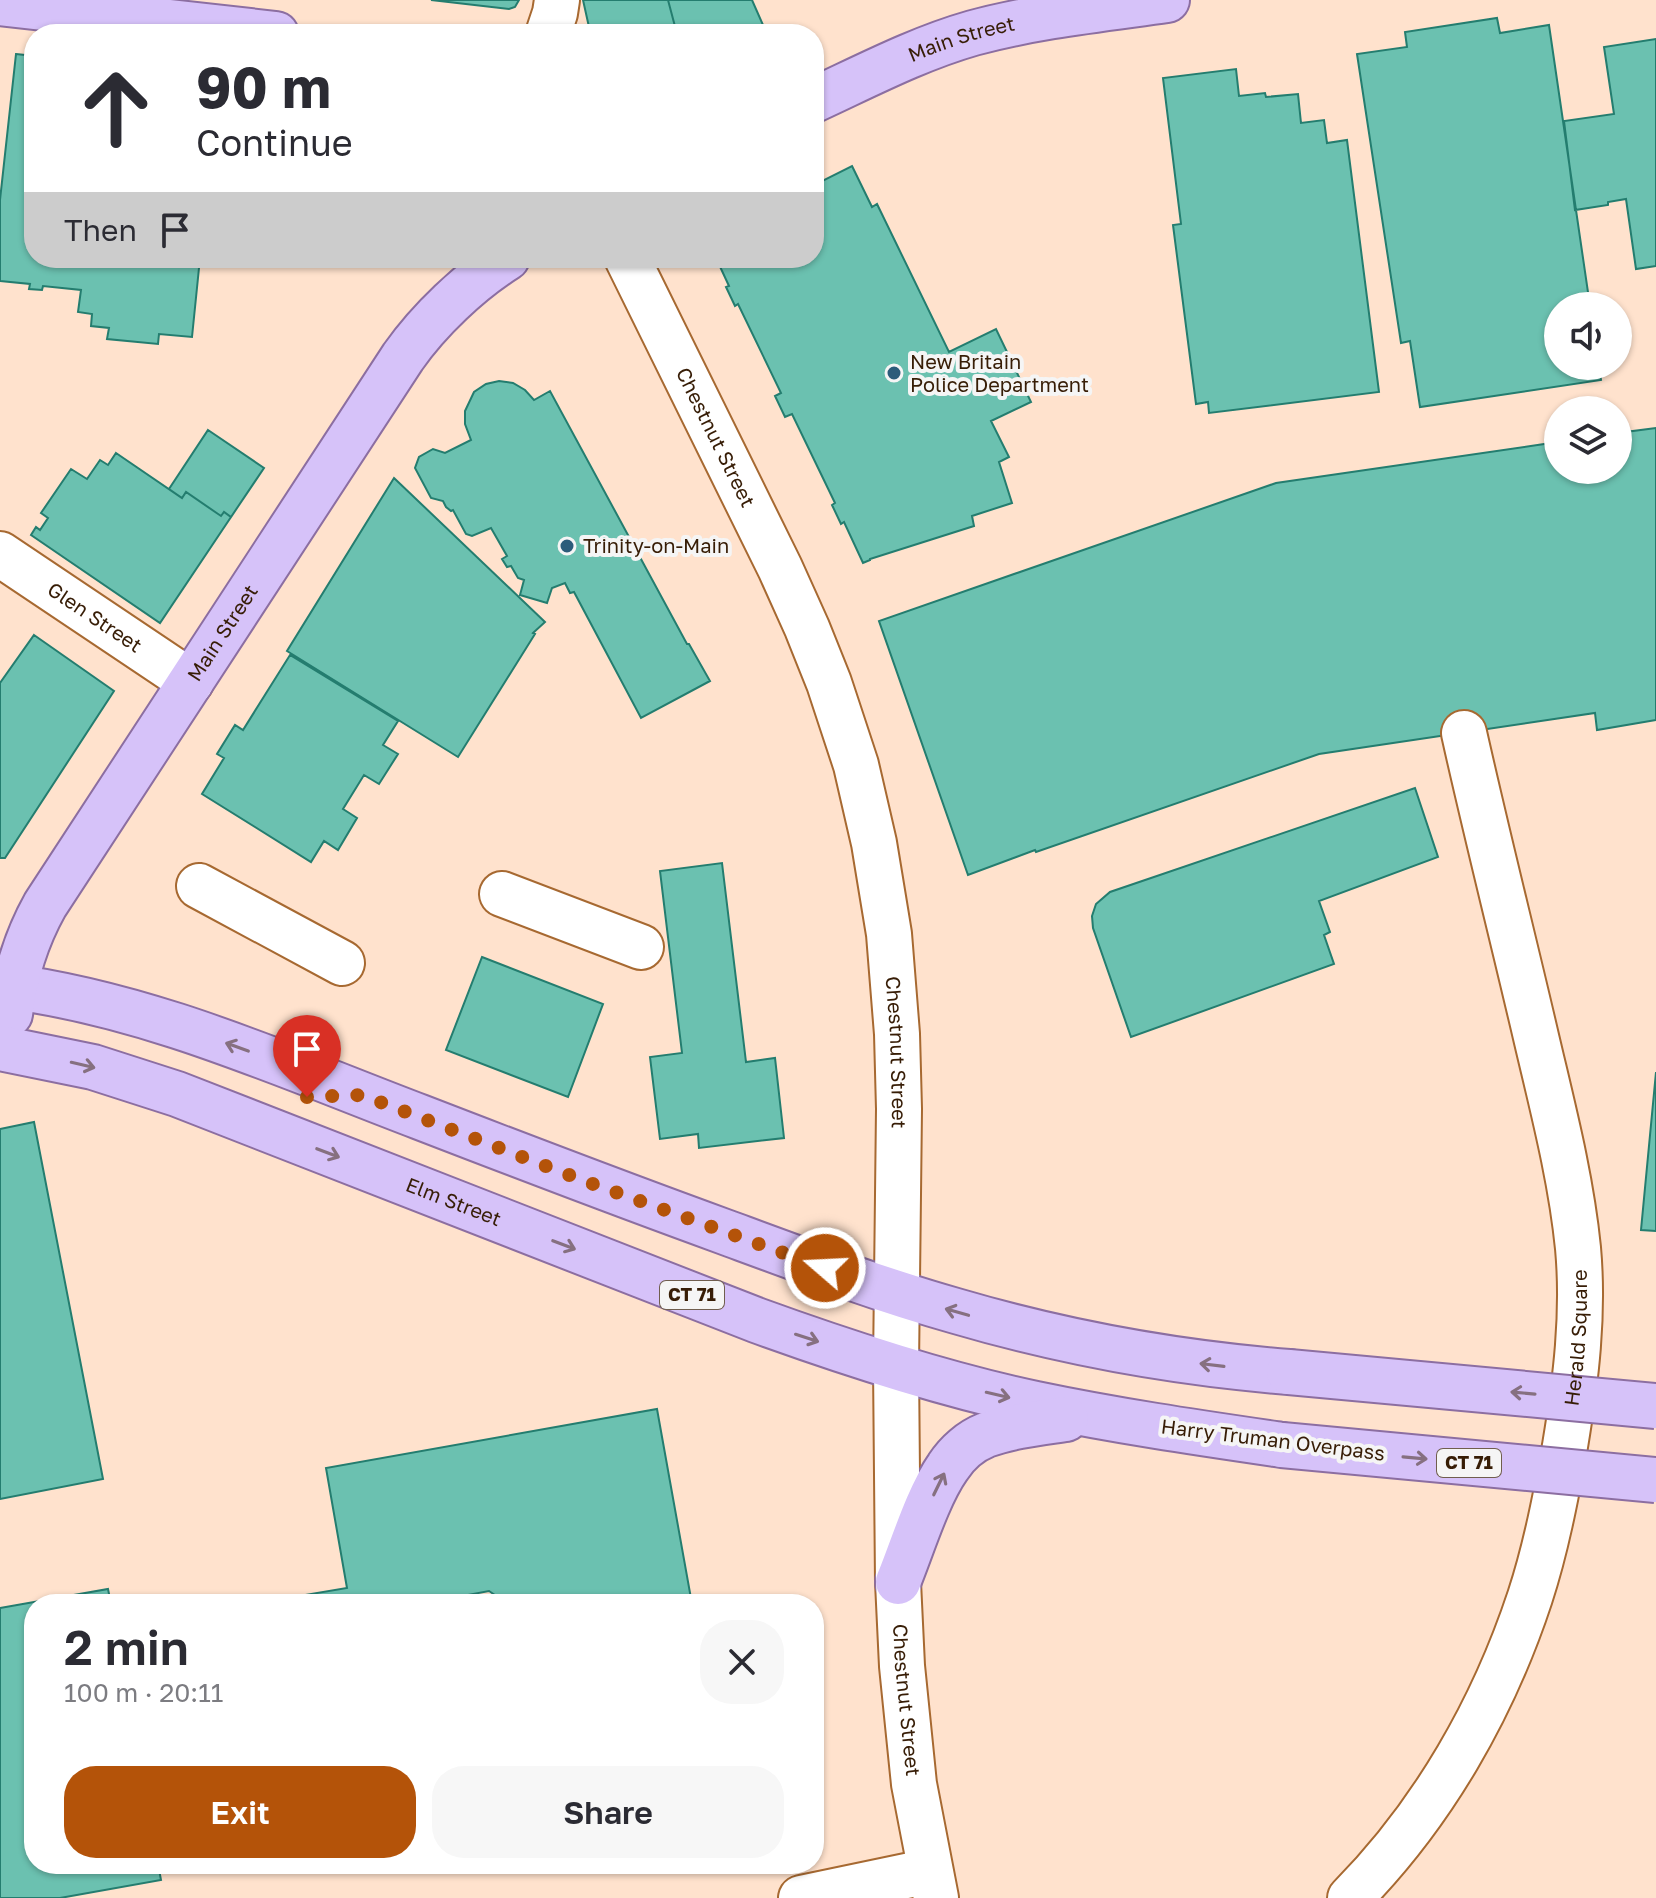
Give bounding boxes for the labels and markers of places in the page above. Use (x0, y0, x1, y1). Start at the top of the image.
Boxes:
place label: New Britain Police Department (910, 349, 1089, 396)
marker: New Britain Police Department (885, 364, 903, 382)
place label: Trinity-on-Main (583, 533, 729, 557)
marker: Trinity-on-Main (558, 537, 576, 555)
pin (273, 1015, 341, 1097)

